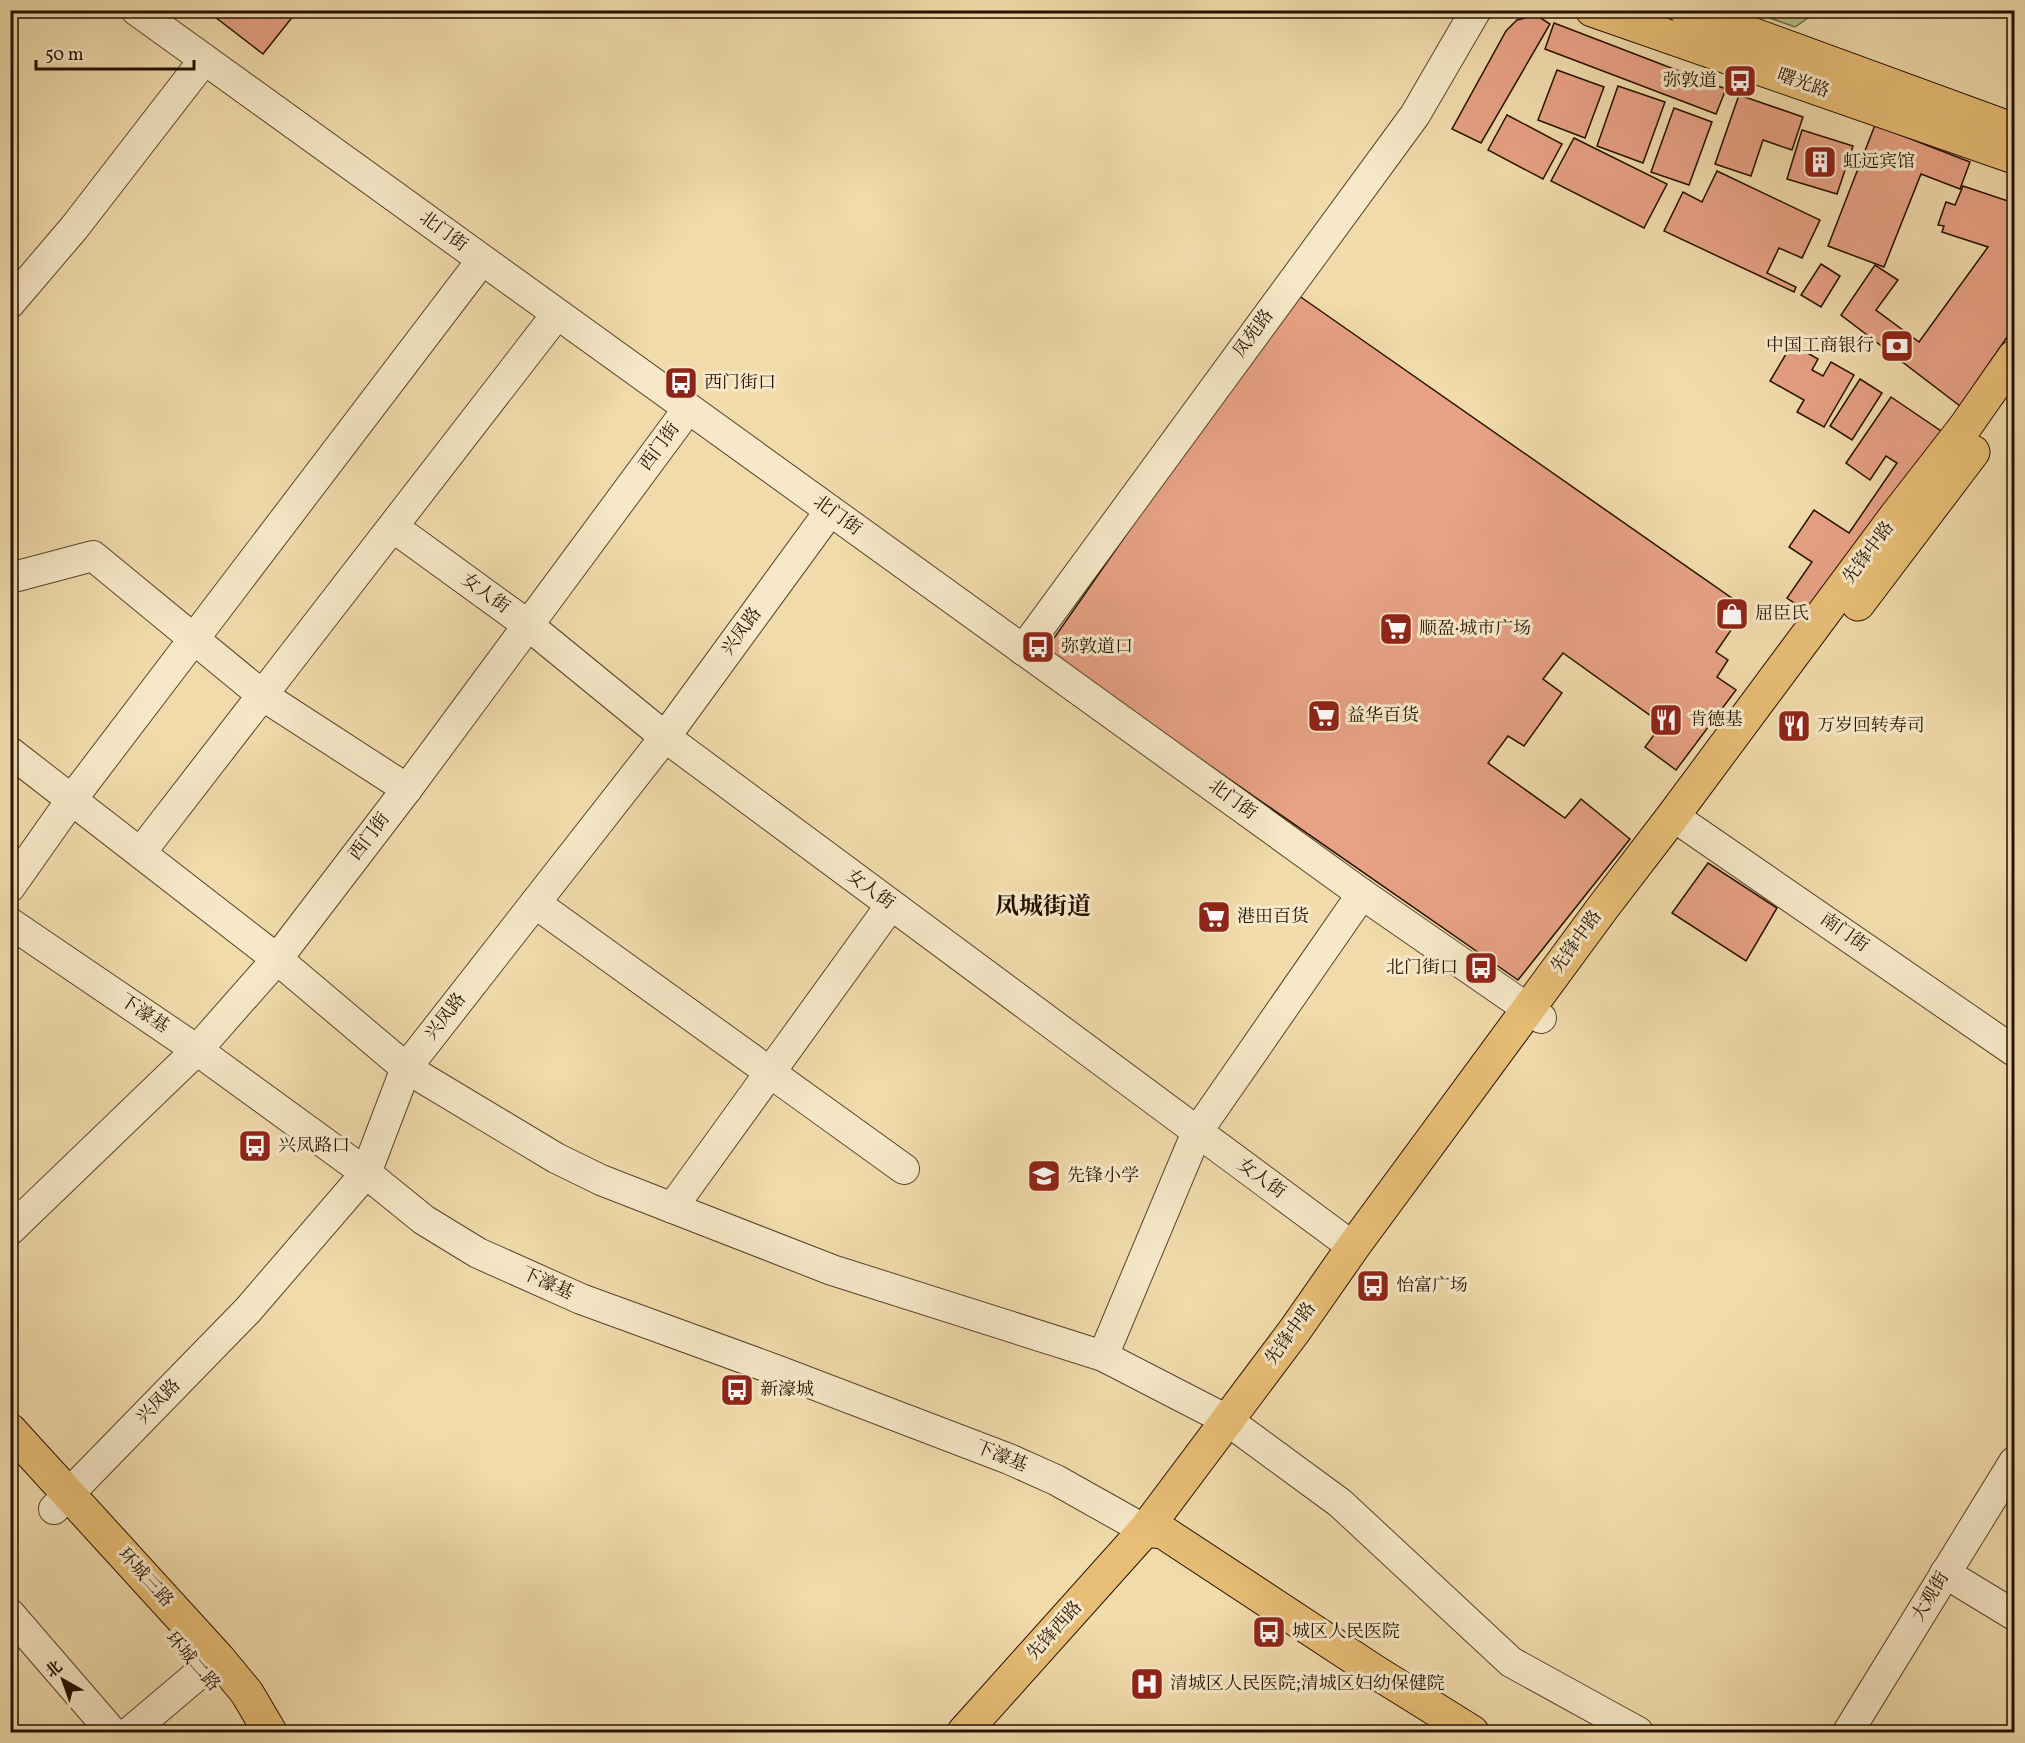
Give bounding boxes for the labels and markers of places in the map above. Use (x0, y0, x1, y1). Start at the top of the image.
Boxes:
bus stop icon: 弥敦道 (1722, 63, 1758, 99)
place label: 弥敦道 (1663, 69, 1717, 94)
building icon: 虹远宾馆 (1802, 144, 1838, 180)
place label: 虹远宾馆 (1843, 150, 1915, 175)
bank icon: 中国工商银行 (1879, 328, 1915, 364)
place label: 中国工商银行 (1766, 334, 1874, 359)
bus stop icon: 西门街口 (663, 365, 699, 401)
place label: 西门街口 (704, 371, 776, 396)
shop icon: 屈臣氏 (1714, 596, 1750, 632)
place label: 屈臣氏 (1755, 602, 1809, 627)
supermarket icon: 顺盈·城市广场 (1378, 611, 1414, 647)
place label: 顺盈·城市广场 (1419, 617, 1531, 642)
bus stop icon: 弥敦道口 (1020, 629, 1056, 665)
place label: 弥敦道口 (1061, 635, 1133, 660)
supermarket icon: 益华百货 (1306, 698, 1342, 734)
restaurant icon: 肯德基 (1648, 702, 1684, 738)
place label: 益华百货 (1347, 704, 1419, 729)
place label: 肯德基 (1689, 708, 1743, 733)
restaurant icon: 万岁回转寿司 (1776, 708, 1812, 744)
place label: 万岁回转寿司 (1817, 714, 1925, 739)
supermarket icon: 港田百货 (1196, 899, 1232, 935)
place label: 港田百货 (1237, 905, 1309, 930)
bus stop icon: 北门街口 (1463, 950, 1499, 986)
place label: 北门街口 (1386, 956, 1458, 981)
bus stop icon: 兴凤路口 (237, 1128, 273, 1164)
place label: 兴凤路口 (278, 1134, 350, 1159)
school or university icon: 先锋小学 (1026, 1158, 1062, 1194)
place label: 先锋小学 (1067, 1164, 1139, 1189)
bus stop icon: 怡富广场 (1355, 1268, 1391, 1304)
place label: 怡富广场 (1396, 1274, 1468, 1299)
bus stop icon: 新濠城 (719, 1372, 755, 1408)
place label: 新濠城 (760, 1378, 814, 1403)
bus stop icon: 城区人民医院 (1251, 1614, 1287, 1650)
place label: 城区人民医院 (1292, 1620, 1400, 1645)
hospital icon: 清城区人民医院;清城区妇幼保健院 (1129, 1666, 1165, 1702)
place label: 清城区人民医院;清城区妇幼保健院 (1170, 1672, 1445, 1697)

